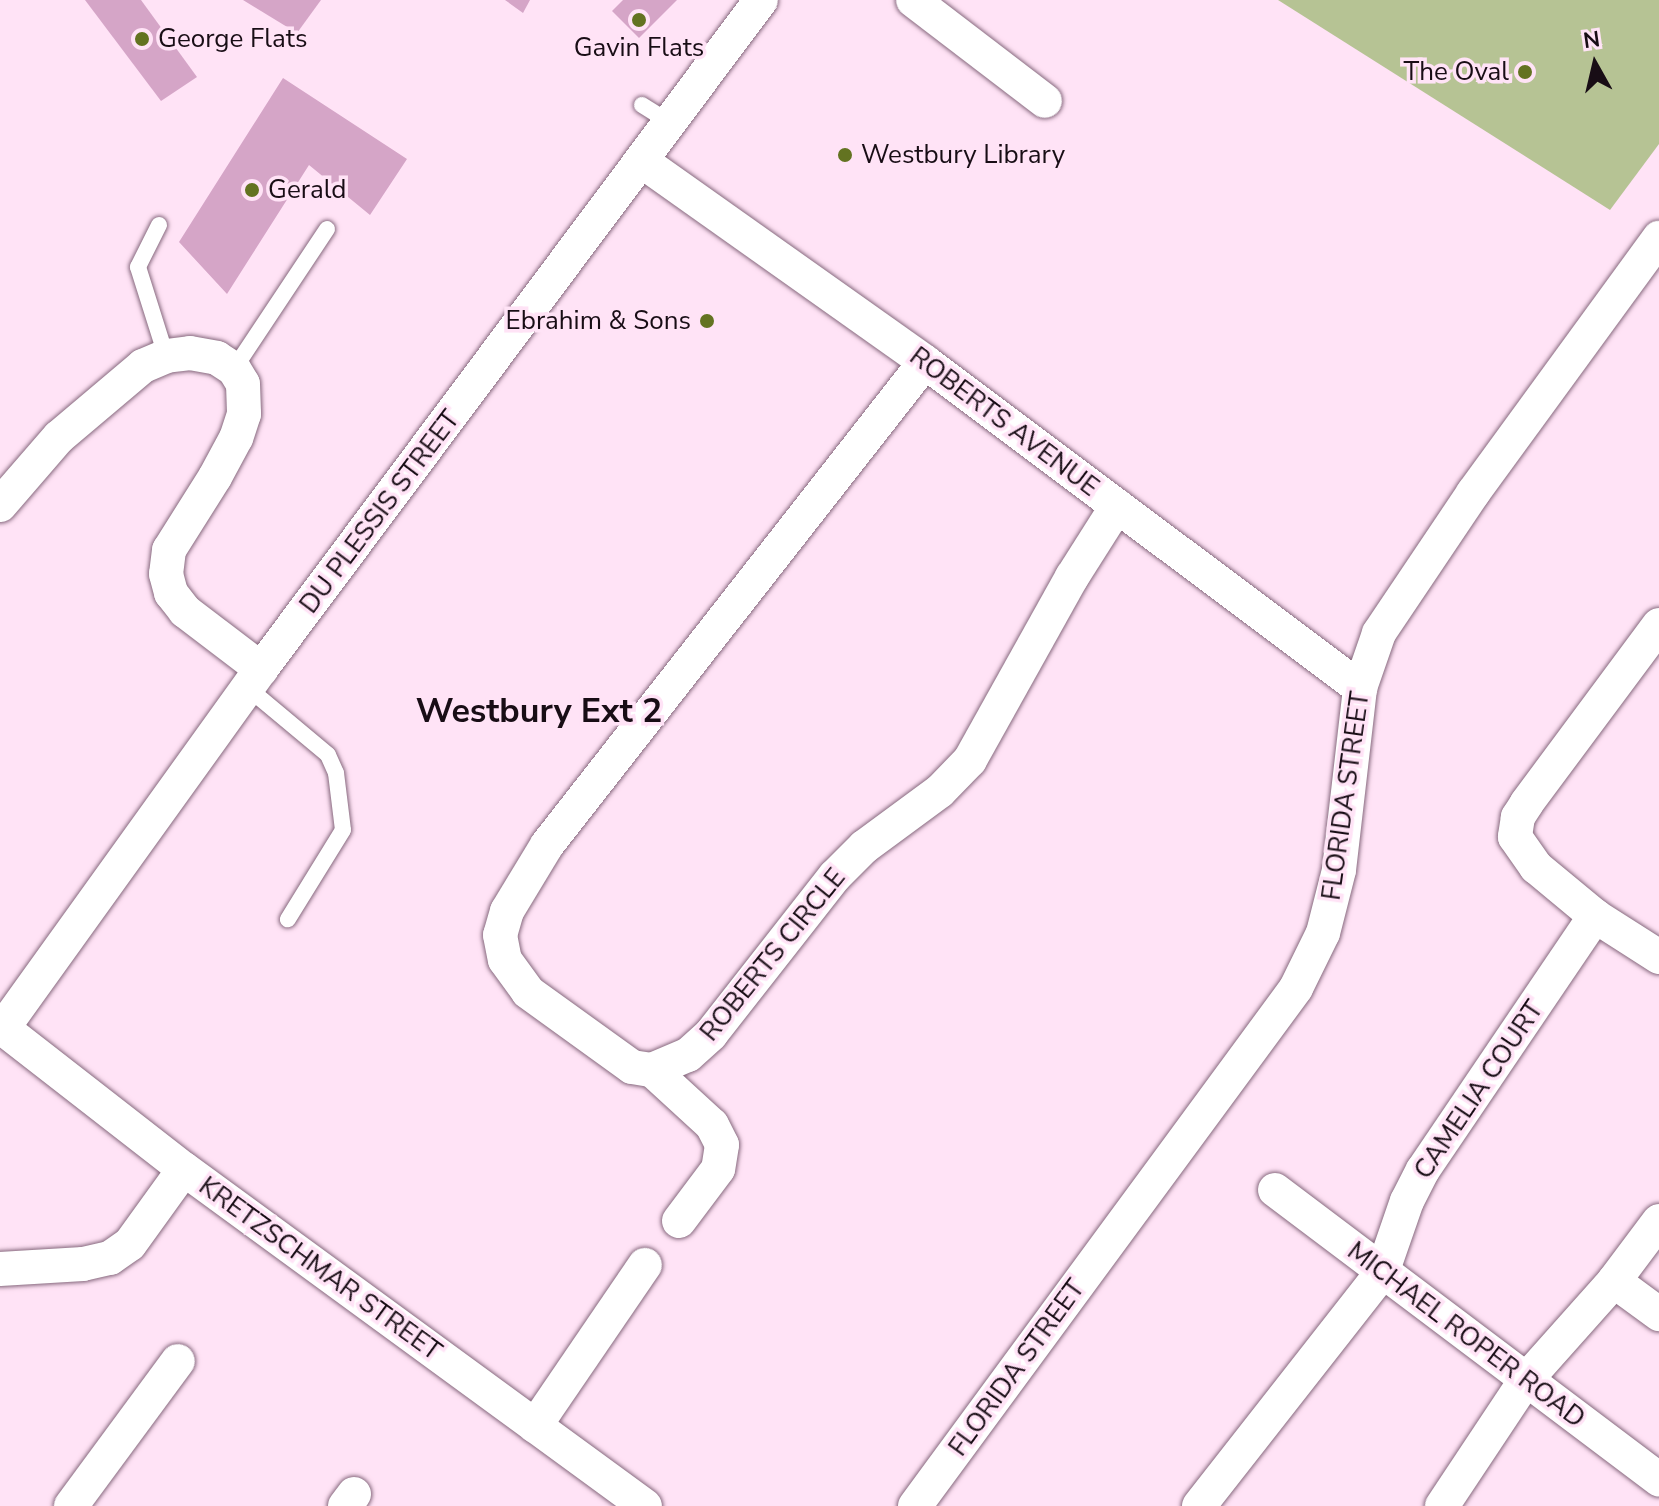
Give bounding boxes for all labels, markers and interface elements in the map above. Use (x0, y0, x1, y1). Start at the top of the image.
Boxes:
marker: Gavin Flats (630, 11, 648, 29)
place label: George Flats (158, 23, 307, 55)
north arrow (1555, 24, 1635, 104)
text: N (1581, 24, 1602, 56)
marker: George Flats (133, 30, 151, 48)
place label: Gavin Flats (574, 32, 704, 64)
place label: The Oval (1404, 56, 1509, 88)
marker: The Oval (1516, 63, 1534, 81)
place label: Westbury Library (861, 139, 1065, 171)
marker: Westbury Library (836, 146, 854, 164)
place label: Gerald (268, 174, 346, 206)
marker: Gerald (243, 181, 261, 199)
place label: Ebrahim & Sons (506, 305, 691, 337)
marker: Ebrahim & Sons (698, 312, 716, 330)
street label: ROBERTS AVENUE (903, 341, 1105, 503)
street label: DU PLESSIS STREET (294, 404, 466, 620)
street label: FLORIDA STREET (1316, 690, 1376, 902)
district label: Westbury Ext 2 (416, 692, 662, 732)
street label: ROBERTS CIRCLE (694, 863, 852, 1047)
street label: CAMELIA COURT (1408, 995, 1550, 1185)
street label: KRETZSCHMAR STREET (193, 1171, 447, 1367)
street label: MICHAEL ROPER ROAD (1341, 1236, 1591, 1434)
street label: FLORIDA STREET (943, 1274, 1091, 1462)

